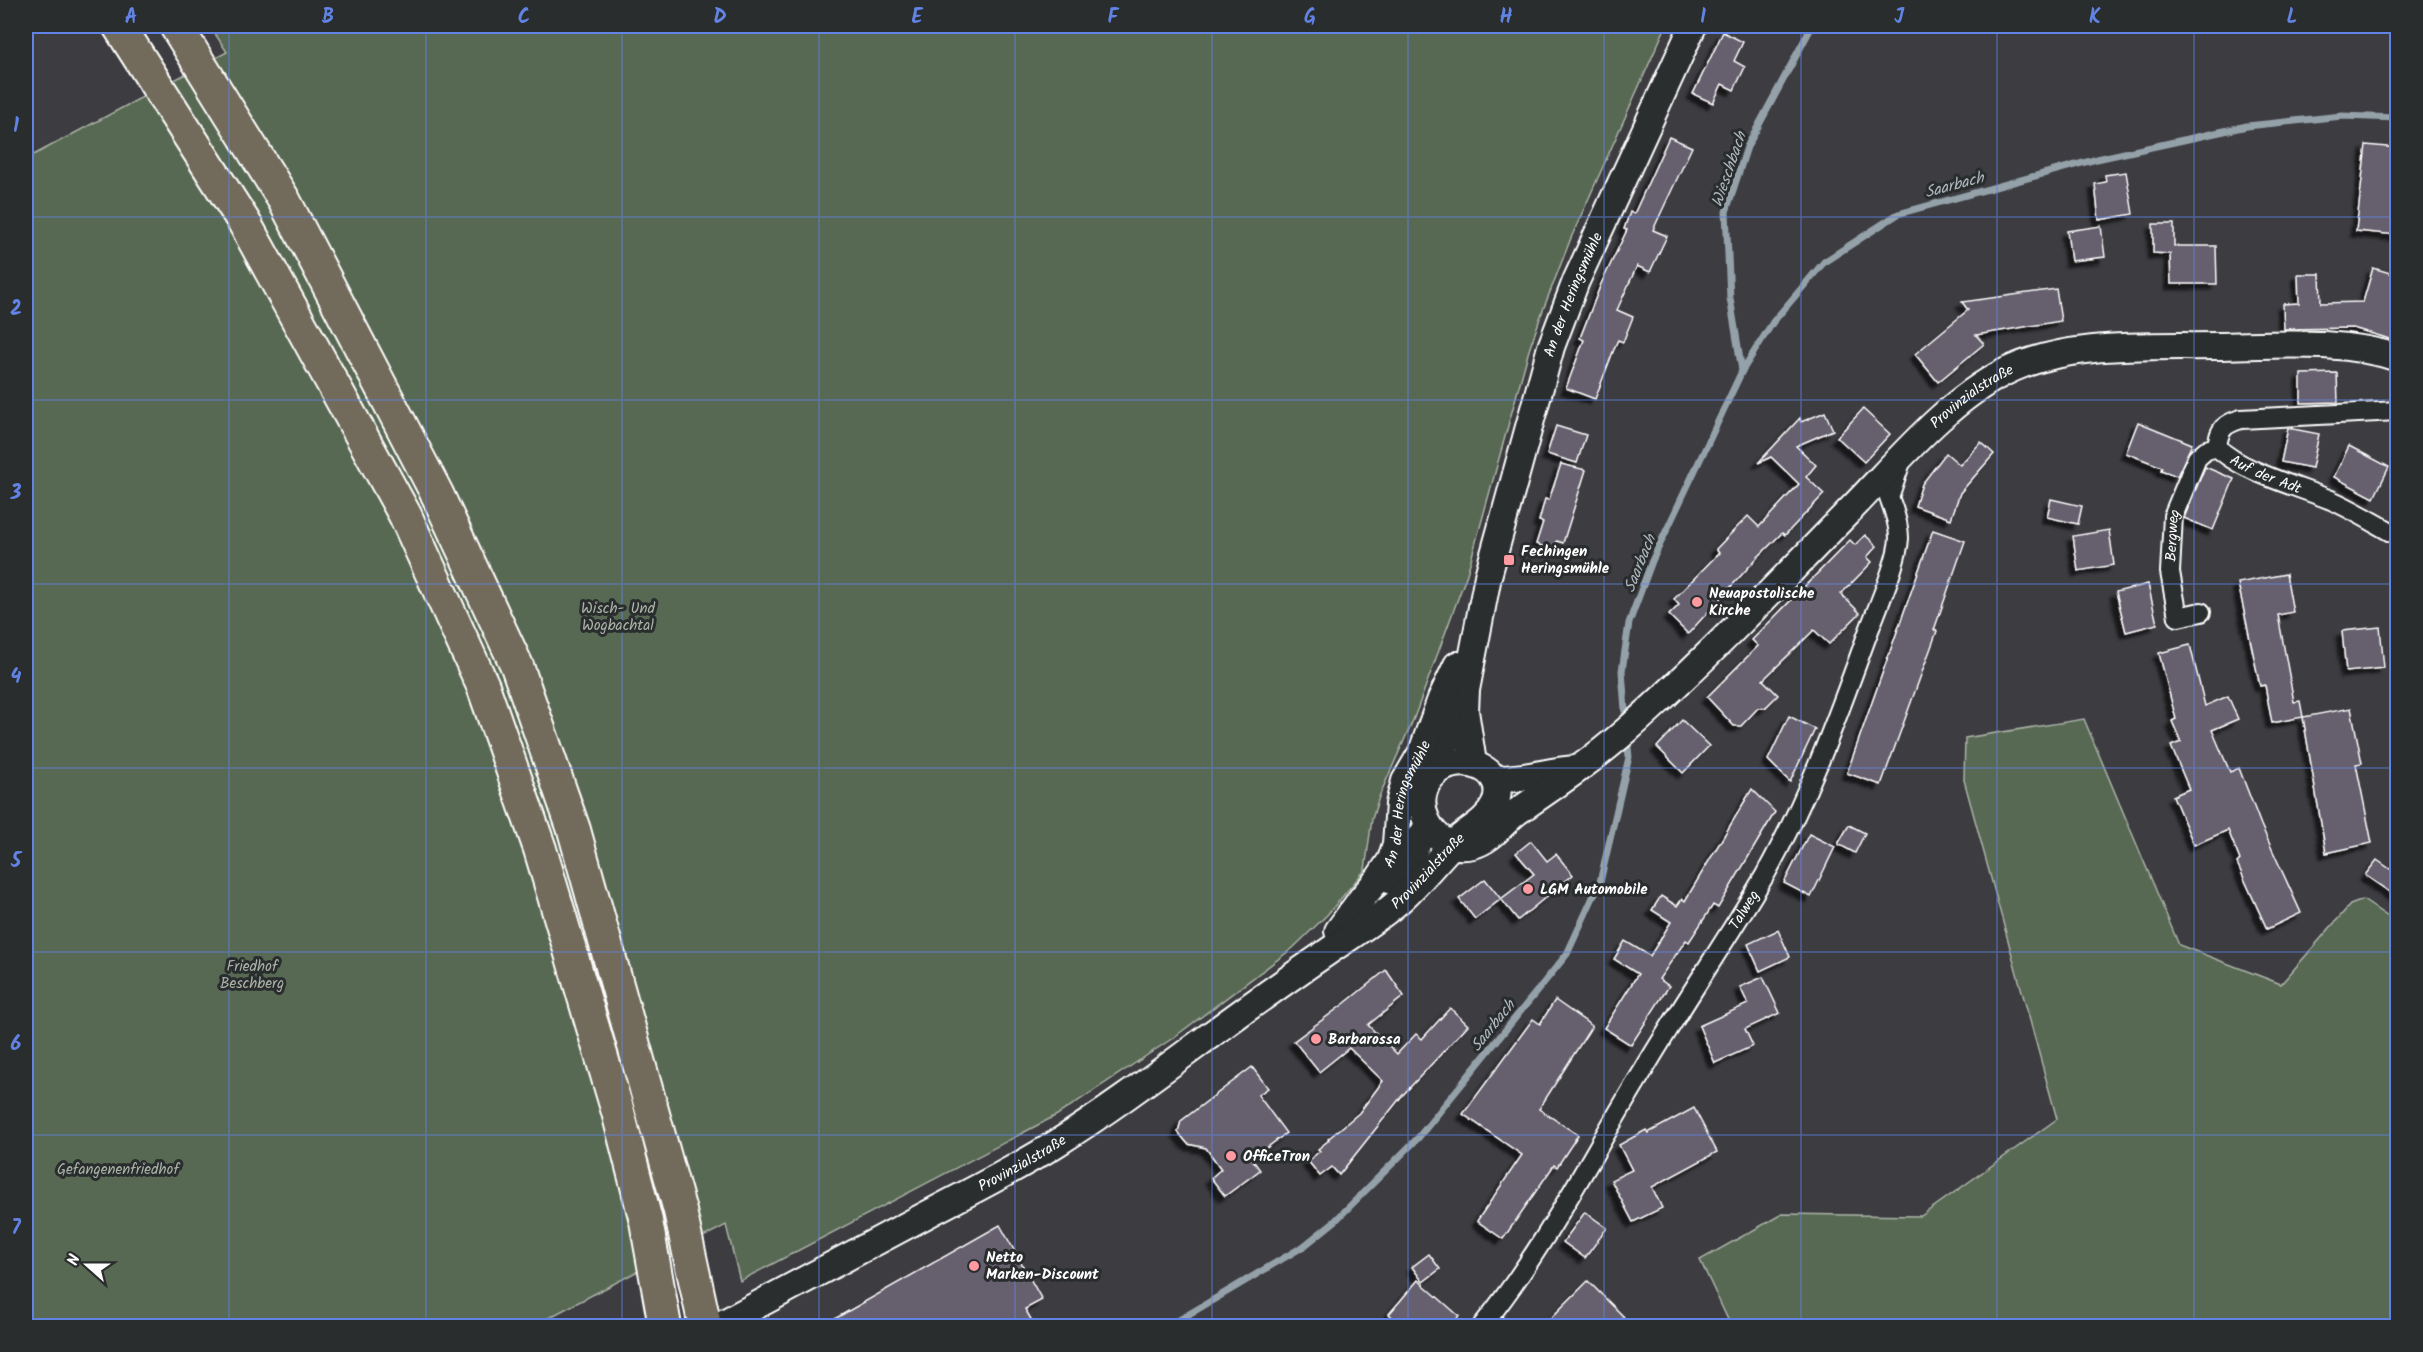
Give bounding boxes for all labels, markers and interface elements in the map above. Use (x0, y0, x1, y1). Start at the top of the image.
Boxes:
text: A (125, 2, 137, 34)
text: B (322, 2, 334, 34)
text: C (518, 2, 530, 34)
text: D (713, 2, 727, 34)
text: E (911, 2, 923, 34)
text: F (1108, 2, 1120, 34)
text: G (1304, 2, 1316, 34)
text: H (1499, 2, 1513, 34)
text: I (1700, 2, 1706, 34)
text: J (1894, 2, 1905, 34)
text: K (2089, 2, 2101, 34)
text: L (2287, 2, 2297, 34)
text: 1 (13, 111, 19, 143)
water label: Wieschbach (1705, 127, 1754, 210)
water label: Saarbach (1922, 165, 1988, 205)
street label: An der Heringsmühle (1538, 228, 1610, 360)
text: 2 (10, 294, 22, 326)
street label: Provinzialstraße (1925, 358, 2018, 435)
street label: Auf der Adt (2225, 449, 2305, 501)
text: 3 (10, 478, 22, 510)
street label: Bergweg (2160, 505, 2188, 562)
water label: Saarbach (1617, 530, 1664, 596)
place label: Fechingen Heringsmühle (1521, 540, 1610, 581)
marker: Fechingen Heringsmühle (1502, 553, 1516, 567)
place label: Neuapostolische Kirche (1709, 582, 1815, 623)
marker: Neuapostolische Kirche (1690, 595, 1704, 609)
park label: Wisch- Und Wogbachtal (581, 597, 655, 638)
text: 4 (11, 662, 22, 694)
street label: An der Heringsmühle (1378, 737, 1438, 873)
street label: Provinzialstraße (1386, 827, 1471, 916)
text: 5 (10, 846, 23, 878)
place label: LGM Automobile (1540, 878, 1648, 902)
marker: LGM Automobile (1521, 882, 1535, 896)
street label: Talweg (1723, 886, 1766, 935)
park label: Friedhof Beschberg (220, 955, 284, 996)
water label: Saarbach (1464, 994, 1523, 1057)
place label: Barbarossa (1328, 1028, 1401, 1052)
text: 6 (11, 1029, 22, 1061)
marker: Barbarossa (1309, 1032, 1323, 1046)
street label: Provinzialstraße (974, 1129, 1072, 1199)
place label: OfficeTron (1243, 1145, 1310, 1169)
marker: OfficeTron (1224, 1149, 1238, 1163)
park label: Gefangenenfriedhof (57, 1158, 180, 1182)
text: 7 (11, 1213, 21, 1245)
north arrow (57, 1235, 117, 1295)
place label: Netto Marken-Discount (986, 1246, 1099, 1287)
text: N (61, 1251, 88, 1269)
marker: Netto Marken-Discount (967, 1259, 981, 1273)

